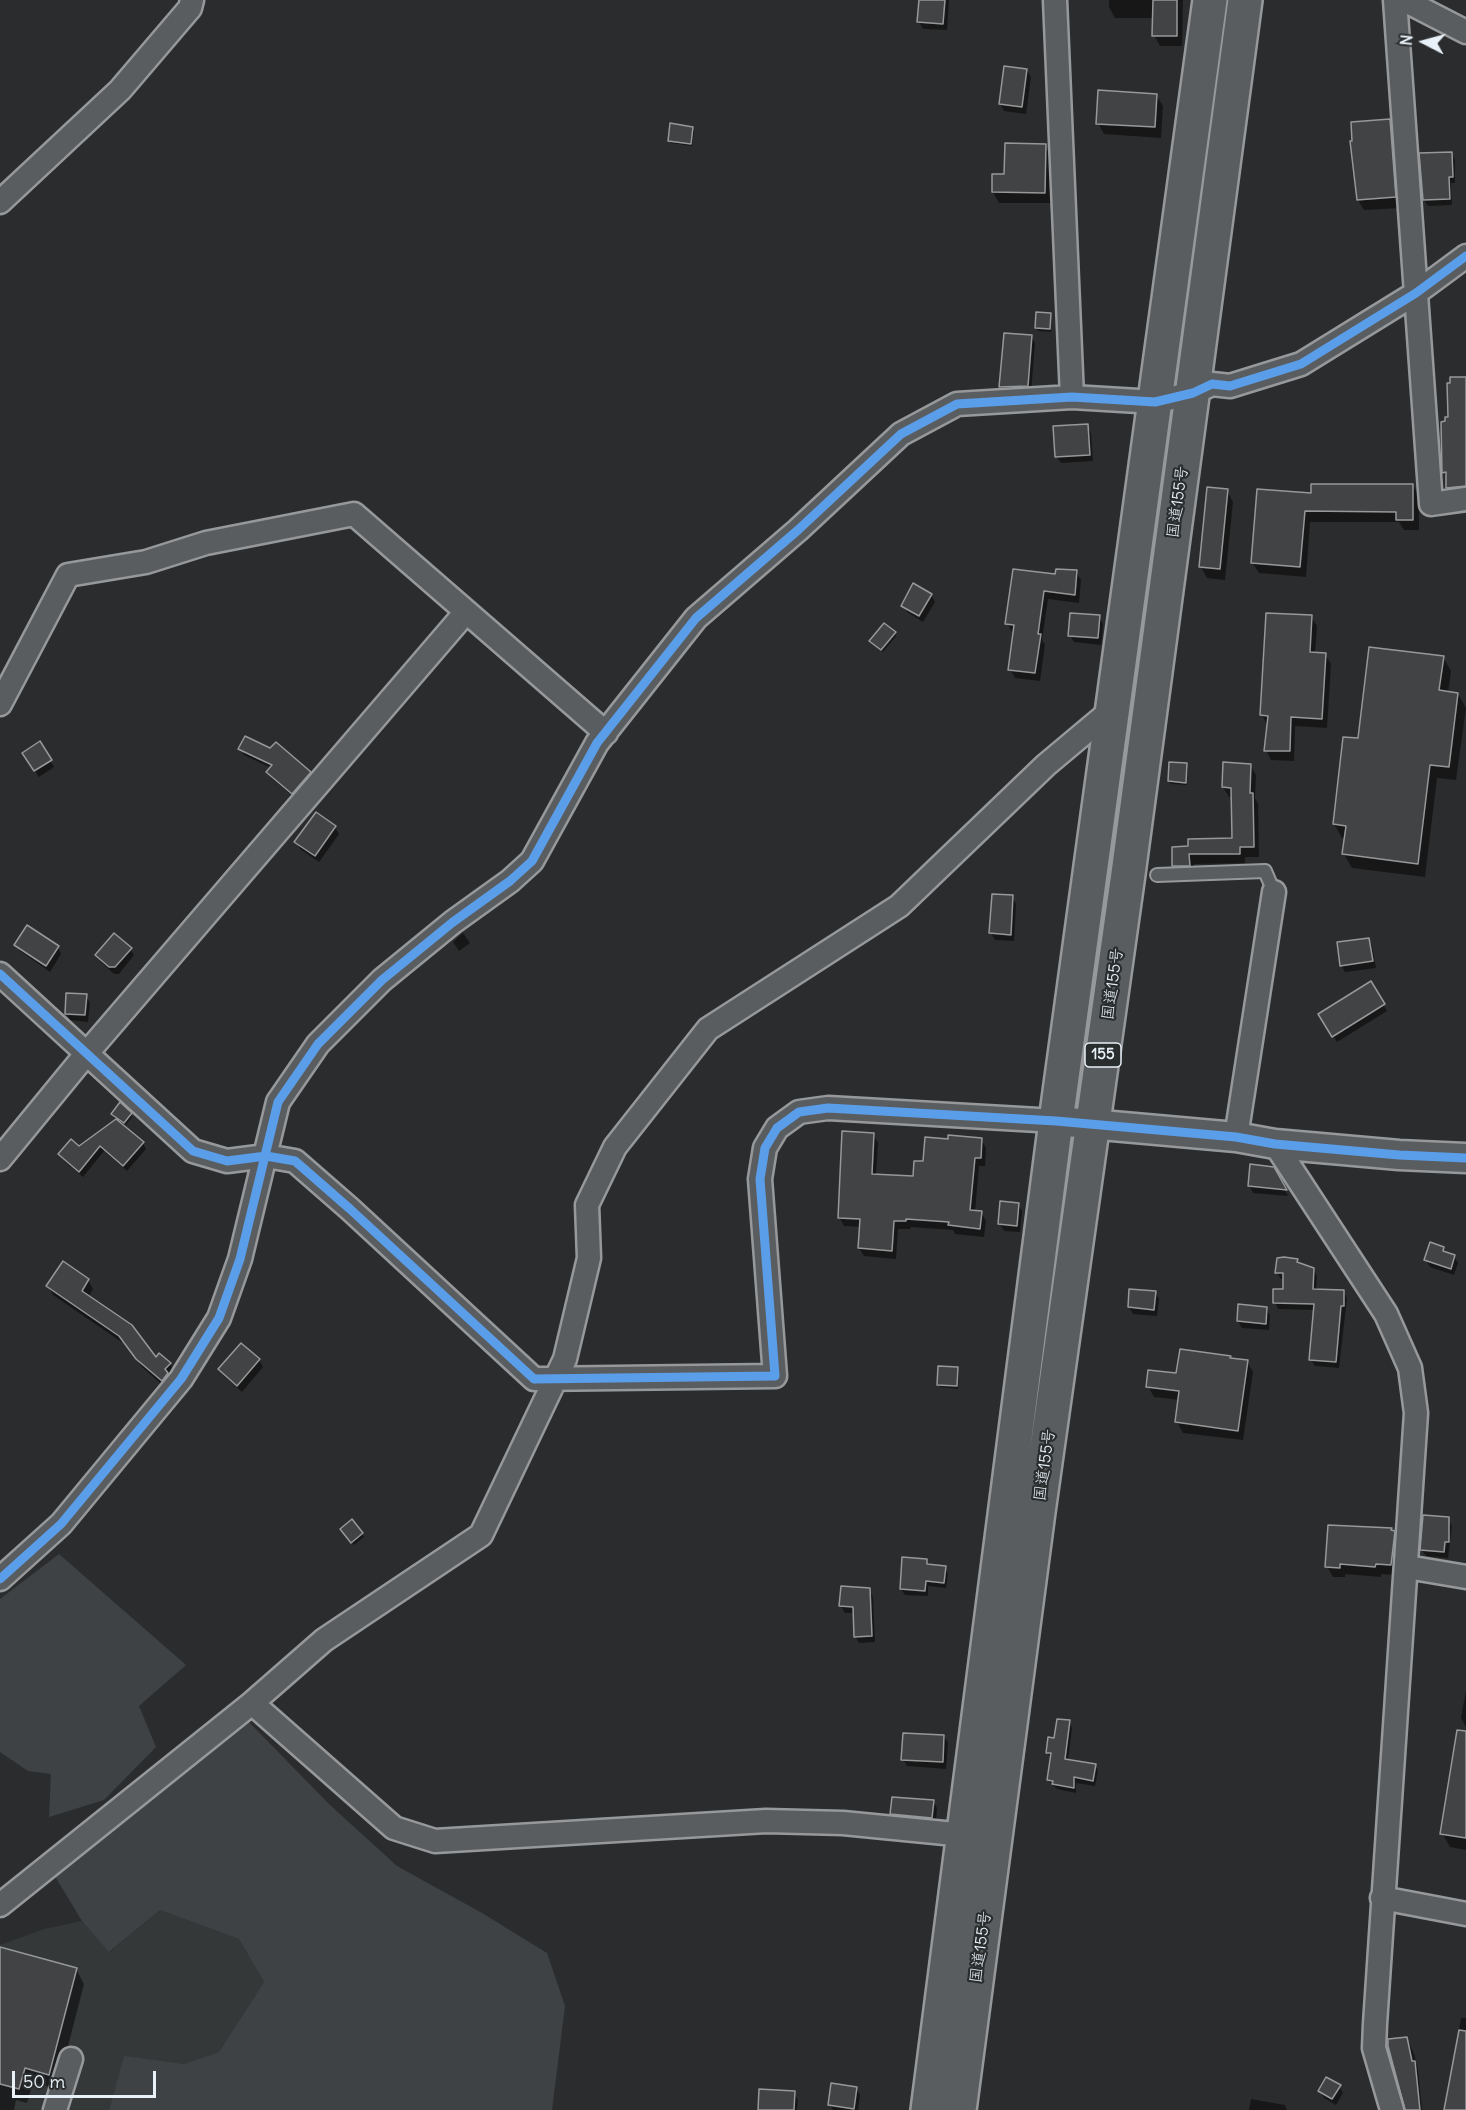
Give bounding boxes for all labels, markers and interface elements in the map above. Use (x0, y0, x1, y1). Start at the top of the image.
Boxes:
north arrow (1394, 12, 1454, 72)
text: N (1396, 34, 1417, 47)
street label: 国道155号 (1163, 465, 1193, 539)
street label: 国道155号 (1098, 947, 1128, 1021)
road number: 155 (1085, 1043, 1121, 1067)
street label: 国道155号 (1030, 1428, 1060, 1502)
street label: 国道155号 (966, 1910, 996, 1984)
scale bar (15, 2059, 159, 2097)
text: 50 m (23, 2070, 65, 2093)

